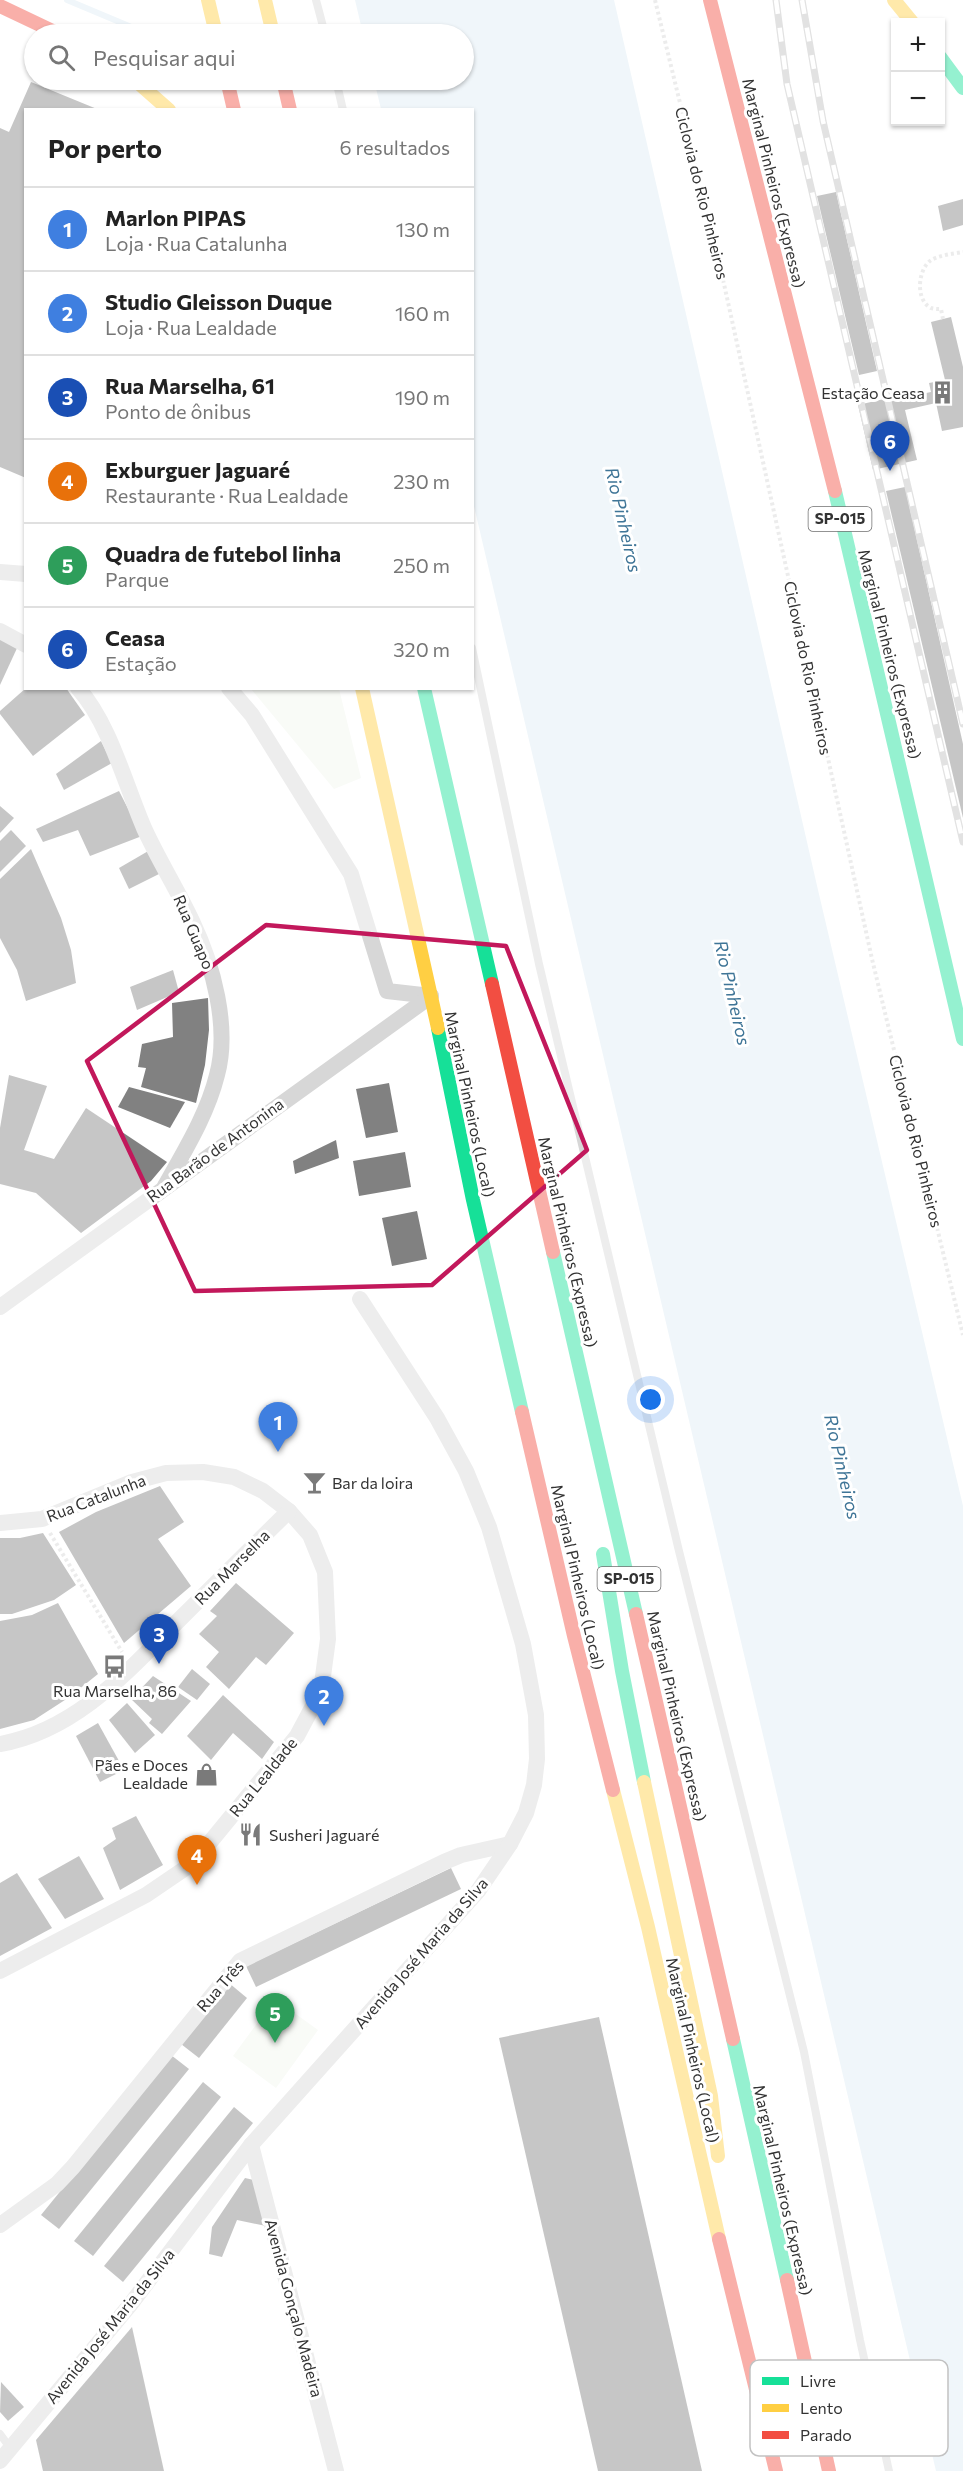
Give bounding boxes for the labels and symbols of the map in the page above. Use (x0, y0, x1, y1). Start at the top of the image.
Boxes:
street label: Marginal Pinheiros (Expressa) (739, 76, 810, 290)
street label: Ciclovia do Rio Pinheiros (672, 105, 733, 281)
building icon: Estação Ceasa (930, 380, 956, 406)
place label: Estação Ceasa (821, 383, 925, 402)
pin: 6 (870, 422, 910, 471)
water label: Rio Pinheiros (601, 465, 647, 574)
road number: SP-015 (808, 507, 872, 531)
street label: Marginal Pinheiros (Expressa) (855, 547, 926, 761)
street label: Ciclovia do Rio Pinheiros (781, 579, 836, 757)
street label: Rua Guapo (170, 892, 219, 972)
water label: Rio Pinheiros (710, 938, 756, 1047)
street label: Marginal Pinheiros (Local) (441, 1009, 499, 1199)
street label: Ciclovia do Rio Pinheiros (886, 1053, 947, 1229)
street label: Rua Barão de Antonina (143, 1094, 287, 1206)
street label: Marginal Pinheiros (Expressa) (535, 1135, 602, 1349)
your location (636, 1385, 665, 1414)
pin: 1 (258, 1402, 298, 1452)
water label: Rio Pinheiros (820, 1412, 866, 1521)
street label: Rua Catalunha (43, 1470, 148, 1525)
bar icon: Bar da loira (301, 1470, 327, 1496)
place label: Bar da loira (332, 1473, 413, 1492)
street label: Marginal Pinheiros (Local) (548, 1482, 609, 1671)
street label: Rua Marselha (190, 1525, 273, 1608)
road number: SP-015 (598, 1567, 660, 1591)
street label: Marginal Pinheiros (Expressa) (644, 1609, 711, 1823)
pin: 3 (140, 1614, 178, 1664)
bus stop icon: Rua Marselha, 86 (102, 1653, 128, 1679)
pin: 2 (304, 1676, 344, 1726)
place label: Rua Marselha, 86 (53, 1681, 177, 1700)
street label: Rua Lealdade (225, 1733, 300, 1820)
place label: Pães e Doces Lealdade (94, 1755, 188, 1792)
shop icon: Pães e Doces Lealdade (193, 1761, 219, 1787)
restaurant icon: Susheri Jaguaré (238, 1822, 264, 1848)
place label: Susheri Jaguaré (269, 1825, 379, 1844)
pin: 4 (178, 1836, 216, 1885)
street label: Avenida José Maria da Silva (350, 1873, 491, 2032)
street label: Marginal Pinheiros (Local) (663, 1955, 724, 2144)
street label: Rua Três (192, 1956, 247, 2015)
pin: 5 (256, 1994, 294, 2043)
street label: Marginal Pinheiros (Expressa) (750, 2083, 817, 2297)
street label: Avenida Gonçalo Madeira (261, 2217, 327, 2399)
street label: Avenida José Maria da Silva (41, 2244, 178, 2407)
legend (750, 2360, 948, 2456)
text: Livre (800, 2371, 836, 2390)
text: Lento (800, 2398, 843, 2417)
text: Parado (800, 2425, 852, 2444)

